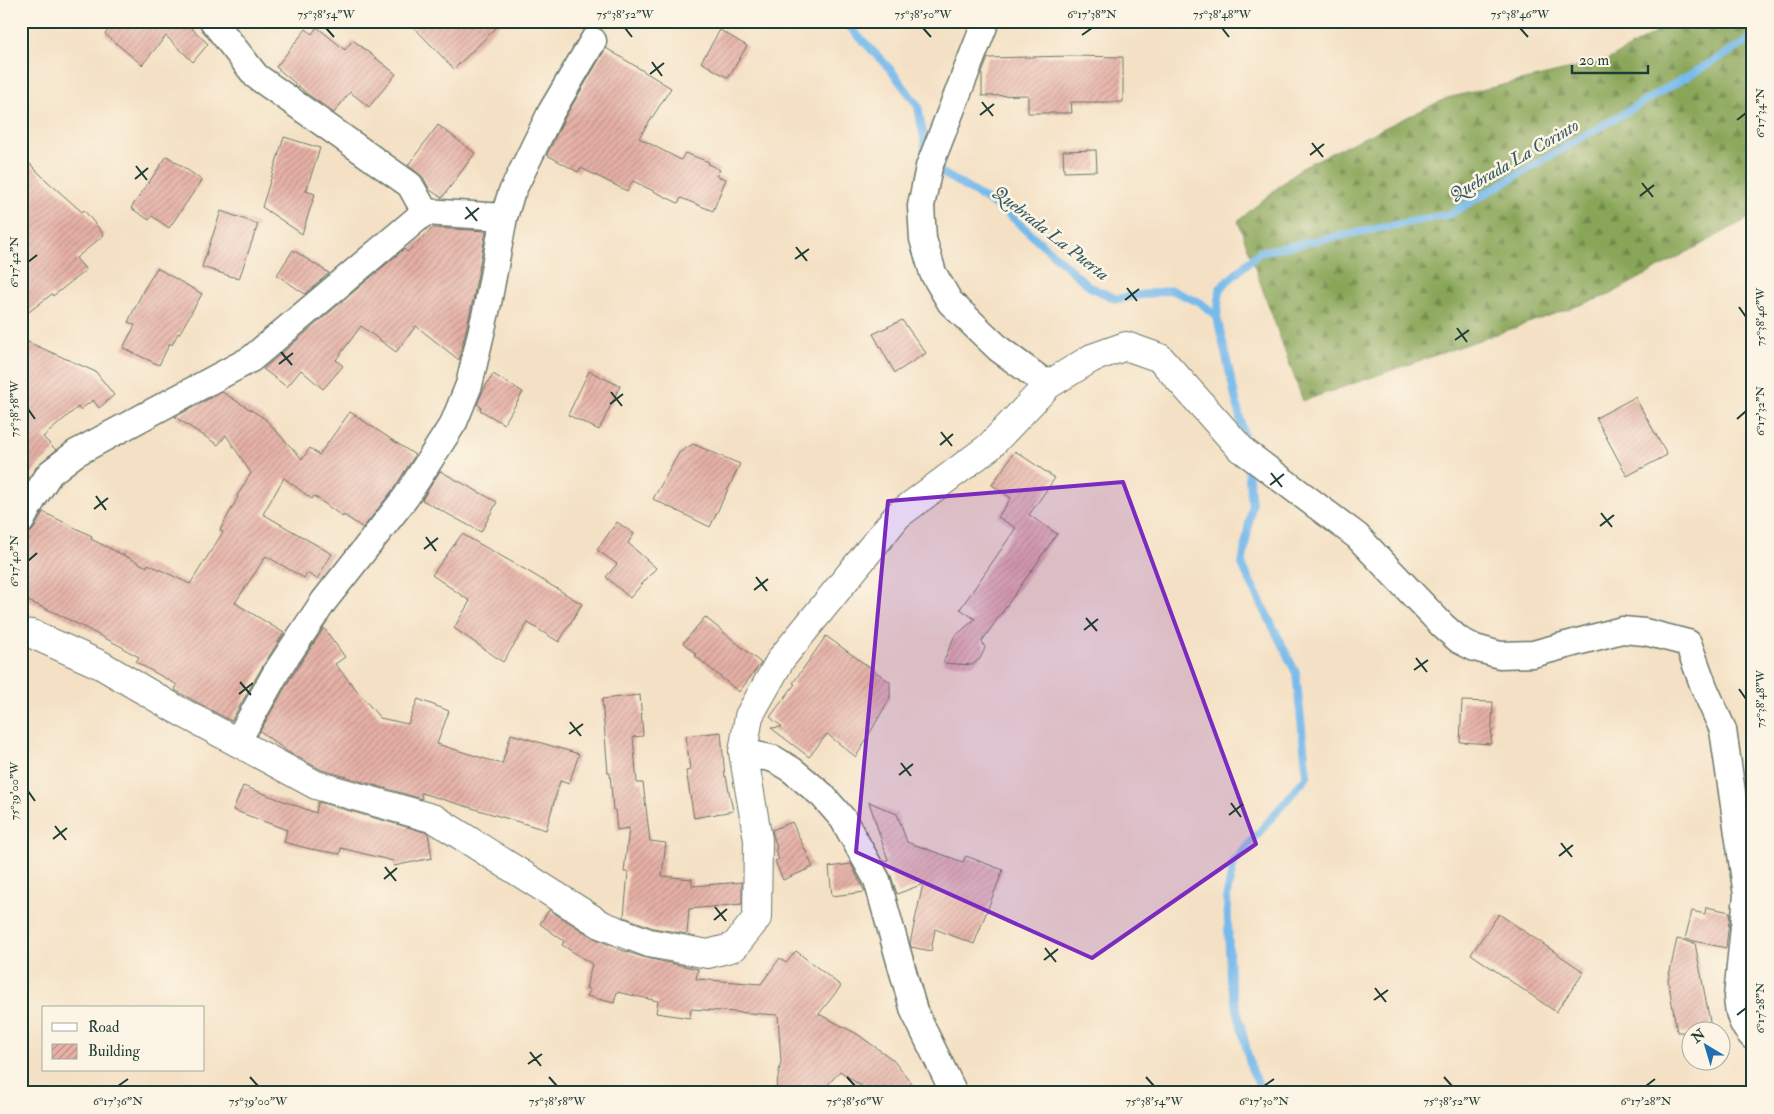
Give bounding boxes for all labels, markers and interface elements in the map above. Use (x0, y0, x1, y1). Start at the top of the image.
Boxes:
text: 75°38'54"W (297, 7, 355, 22)
text: 75°38'52"W (596, 7, 654, 22)
text: 75°38'50"W (894, 7, 952, 22)
text: 6°17'38"N (1067, 7, 1117, 22)
text: 75°38'48"W (1193, 7, 1252, 22)
text: 75°38'46"W (1491, 7, 1550, 22)
scale bar (1572, 42, 1648, 74)
text: 20 m (1579, 51, 1609, 70)
text: 6°17'34"N (1753, 88, 1768, 138)
water label: Quebrada La Corinto (1445, 114, 1583, 207)
water label: Quebrada La Puerta (988, 181, 1114, 286)
text: 6°17'42"N (7, 236, 22, 288)
text: 75°38'46"W (1753, 287, 1768, 346)
text: 75°38'58"W (7, 380, 22, 437)
text: 6°17'32"N (1753, 386, 1768, 436)
text: 6°17'40"N (7, 535, 22, 587)
text: 75°38'48"W (1753, 669, 1768, 728)
text: 75°39'00"W (7, 761, 22, 820)
text: 6°17'28"N (1753, 982, 1768, 1033)
legend (42, 1006, 205, 1072)
text: Road (88, 1018, 120, 1037)
north arrow (1682, 1022, 1732, 1072)
text: N (1687, 1025, 1709, 1047)
text: Building (88, 1042, 140, 1061)
text: 6°17'36"N (93, 1094, 143, 1109)
text: 75°39'00"W (229, 1094, 288, 1109)
text: 75°38'58"W (529, 1094, 586, 1109)
text: 75°38'56"W (826, 1094, 884, 1109)
text: 75°38'54"W (1125, 1094, 1183, 1109)
text: 6°17'30"N (1239, 1094, 1289, 1109)
text: 75°38'52"W (1423, 1094, 1481, 1109)
text: 6°17'28"N (1621, 1094, 1672, 1109)

